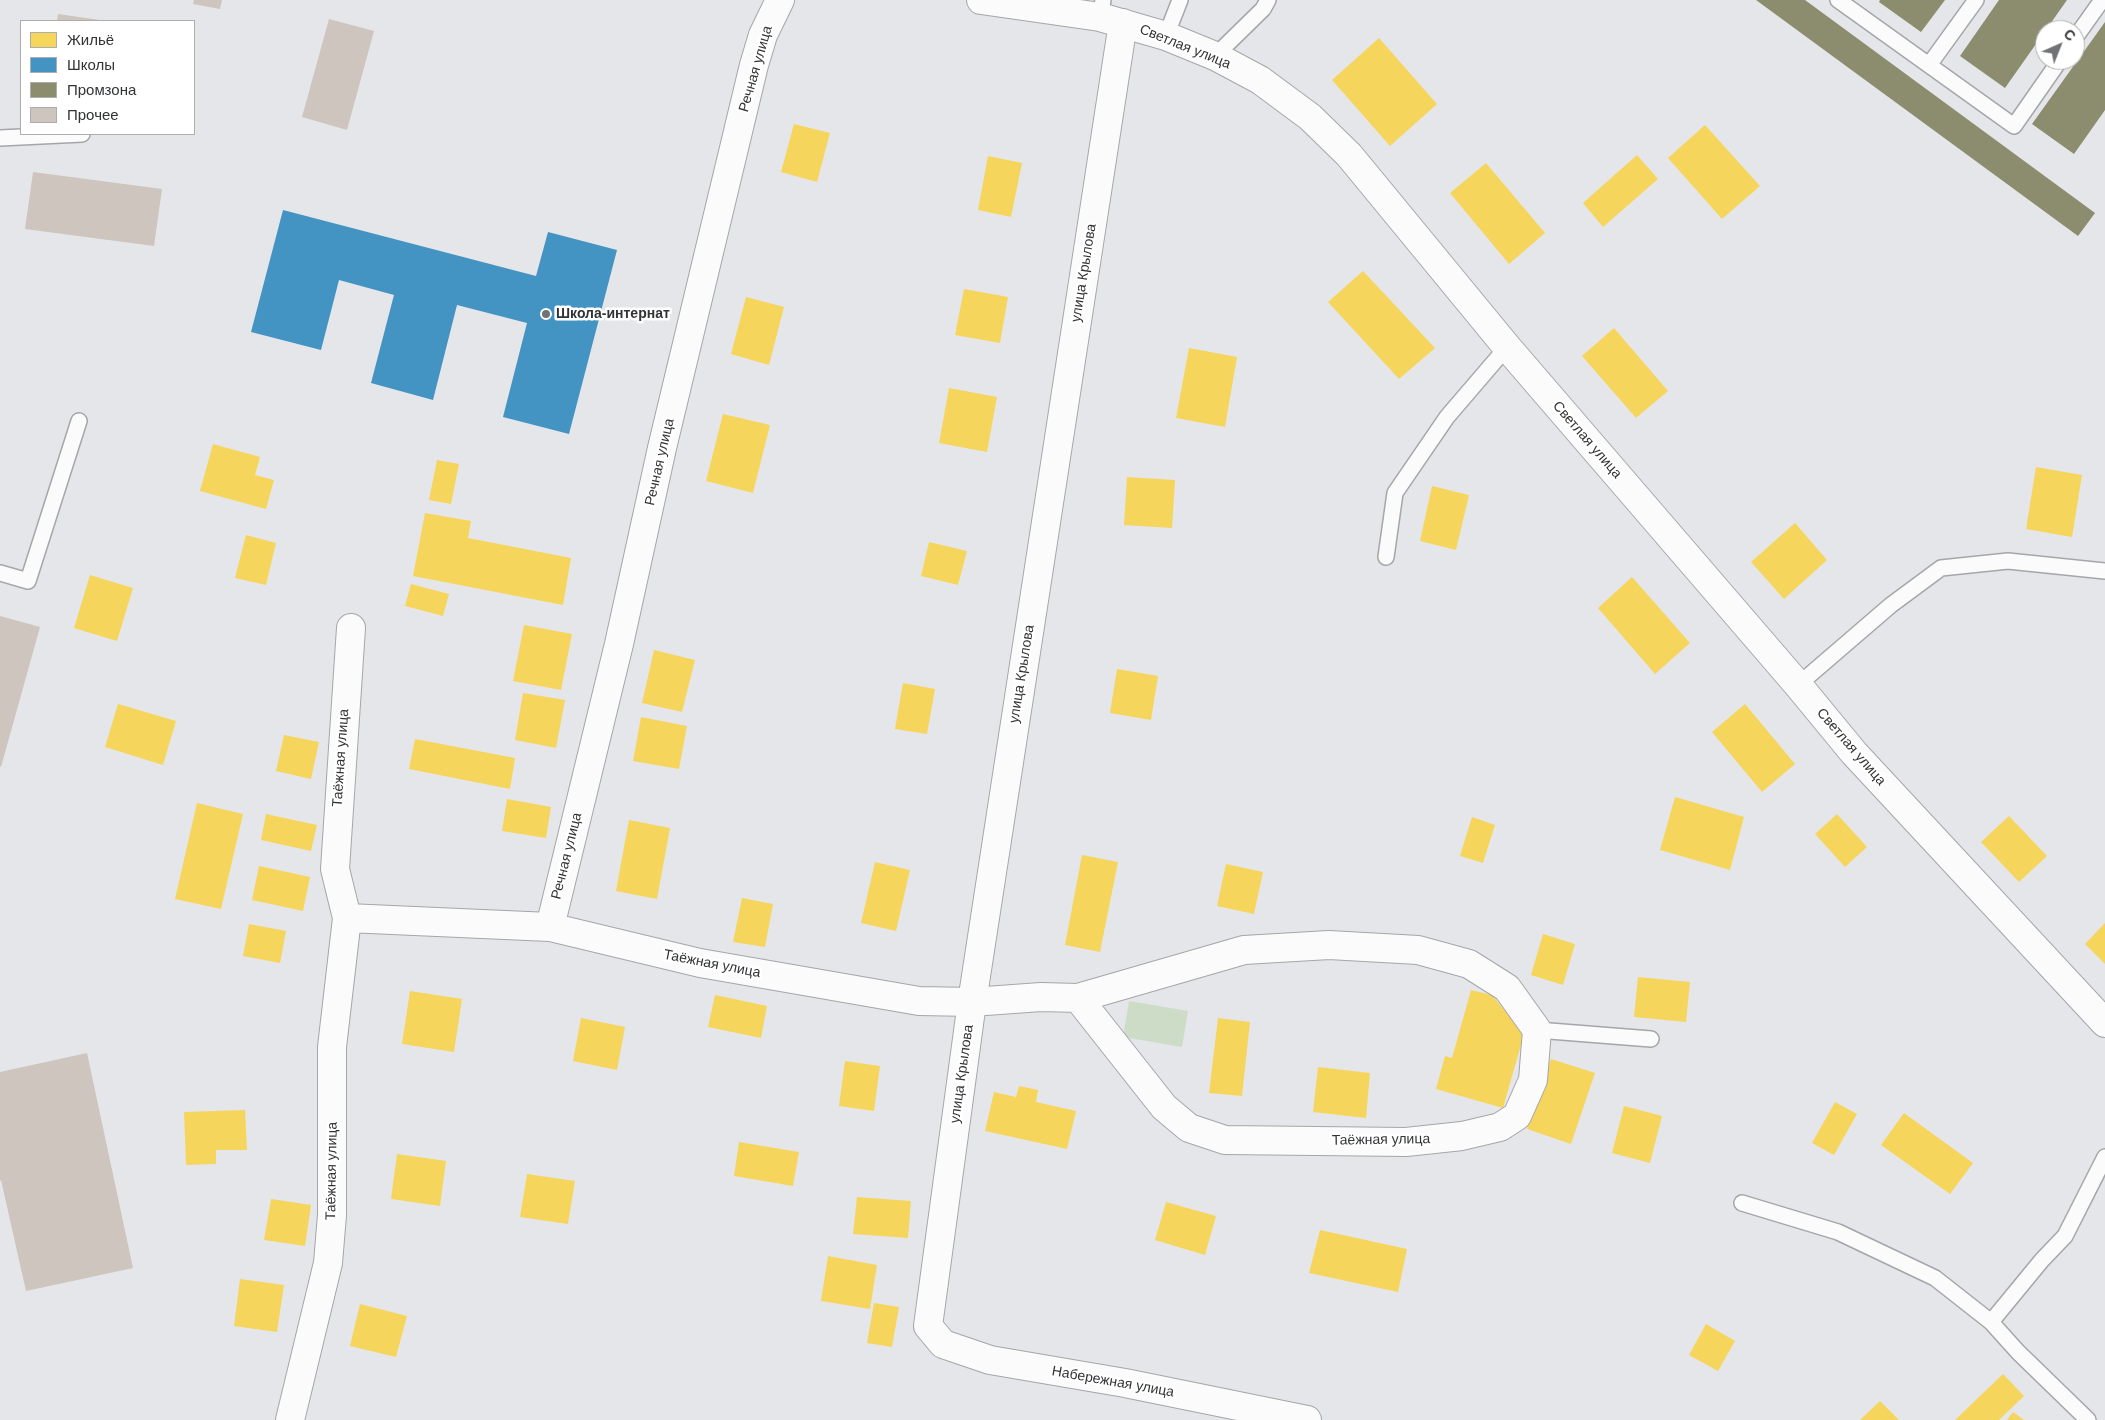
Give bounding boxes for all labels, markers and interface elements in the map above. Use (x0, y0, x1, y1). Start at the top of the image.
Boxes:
legend (20, 20, 195, 135)
north arrow (2035, 20, 2085, 70)
street label: Светлая улица (1137, 21, 1233, 73)
street label: Речная улица (736, 24, 776, 114)
text: С (2061, 26, 2079, 44)
text: Жильё (67, 31, 114, 48)
text: Школы (67, 56, 115, 73)
text: Промзона (67, 81, 136, 98)
text: Прочее (67, 106, 119, 123)
street label: улица Крылова (1068, 223, 1100, 323)
place label: Школа-интернат (556, 306, 670, 322)
marker: Школа-интернат (540, 308, 552, 320)
street label: Светлая улица (1549, 398, 1625, 482)
street label: Речная улица (642, 417, 678, 507)
street label: улица Крылова (1006, 624, 1038, 724)
street label: Светлая улица (1813, 705, 1889, 789)
street label: Таёжная улица (329, 708, 353, 808)
street label: Речная улица (548, 811, 586, 901)
street label: Таёжная улица (662, 946, 762, 982)
street label: улица Крылова (947, 1024, 977, 1124)
street label: Таёжная улица (323, 1122, 341, 1220)
street label: Таёжная улица (1332, 1131, 1430, 1149)
street label: Набережная улица (1051, 1363, 1175, 1401)

